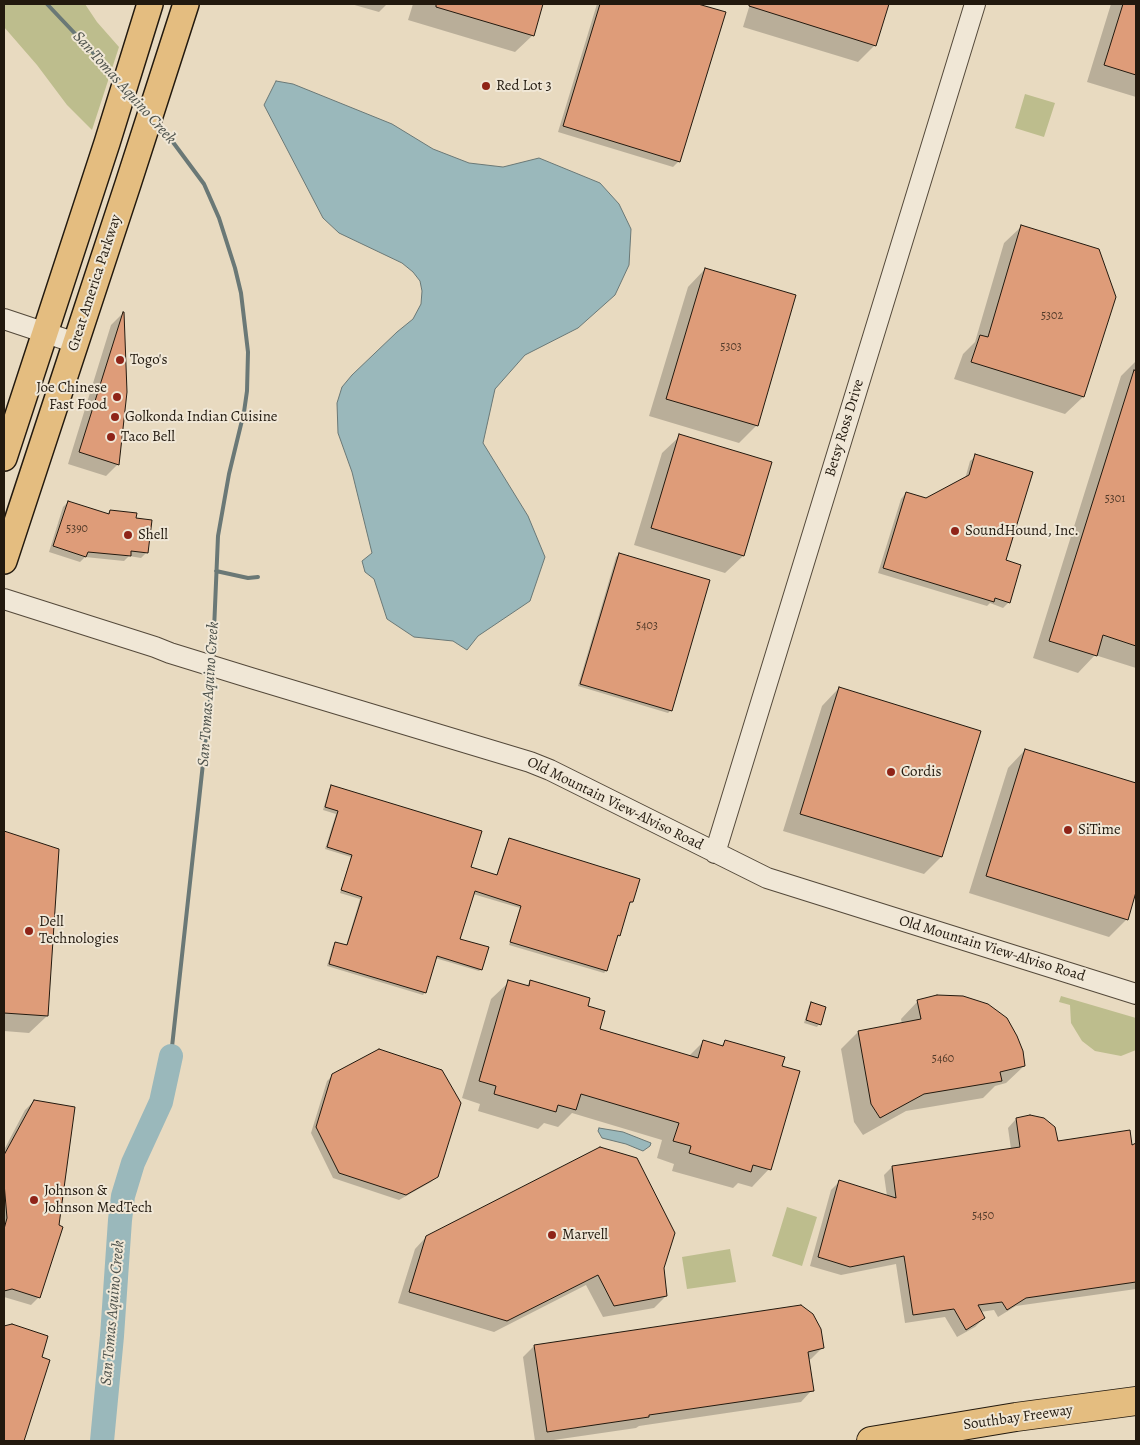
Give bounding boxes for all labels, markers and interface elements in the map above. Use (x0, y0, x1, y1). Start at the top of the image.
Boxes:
water label: San Tomas Aquino Creek (68, 28, 180, 148)
place label: Red Lot 3 (496, 77, 552, 95)
marker: Red Lot 3 (480, 80, 492, 92)
street label: Great America Parkway (64, 212, 126, 354)
house number: 5302 (1041, 309, 1063, 323)
house number: 5303 (720, 340, 742, 354)
place label: Togo's (130, 351, 168, 369)
marker: Togo's (114, 354, 126, 366)
street label: Betsy Ross Drive (822, 377, 868, 479)
place label: Joe Chinese Fast Food (36, 379, 107, 414)
marker: Joe Chinese Fast Food (111, 391, 123, 403)
place label: Golkonda Indian Cuisine (125, 408, 278, 426)
marker: Golkonda Indian Cuisine (109, 411, 121, 423)
place label: Taco Bell (121, 428, 175, 446)
marker: Taco Bell (105, 431, 117, 443)
house number: 5301 (1105, 492, 1125, 506)
house number: 5390 (66, 522, 88, 536)
place label: SoundHound, Inc. (965, 522, 1079, 540)
marker: SoundHound, Inc. (949, 525, 961, 537)
place label: Shell (138, 526, 168, 544)
marker: Shell (122, 529, 134, 541)
house number: 5403 (636, 619, 658, 633)
water label: San Tomas Aquino Creek (194, 621, 224, 767)
street label: Old Mountain View-Alviso Road (524, 753, 706, 855)
place label: Cordis (901, 763, 941, 781)
marker: Cordis (885, 766, 897, 778)
place label: SiTime (1078, 821, 1121, 839)
marker: SiTime (1062, 824, 1074, 836)
street label: Old Mountain View-Alviso Road (897, 912, 1087, 986)
place label: Dell Technologies (39, 913, 119, 948)
marker: Dell Technologies (23, 925, 35, 937)
house number: 5460 (932, 1052, 954, 1066)
place label: Johnson & Johnson MedTech (44, 1182, 152, 1217)
marker: Johnson & Johnson MedTech (28, 1194, 40, 1206)
house number: 5450 (972, 1209, 994, 1223)
place label: Marvell (562, 1226, 608, 1244)
marker: Marvell (546, 1229, 558, 1241)
water label: San Tomas Aquino Creek (97, 1240, 129, 1386)
street label: Southbay Freeway (962, 1401, 1074, 1435)

